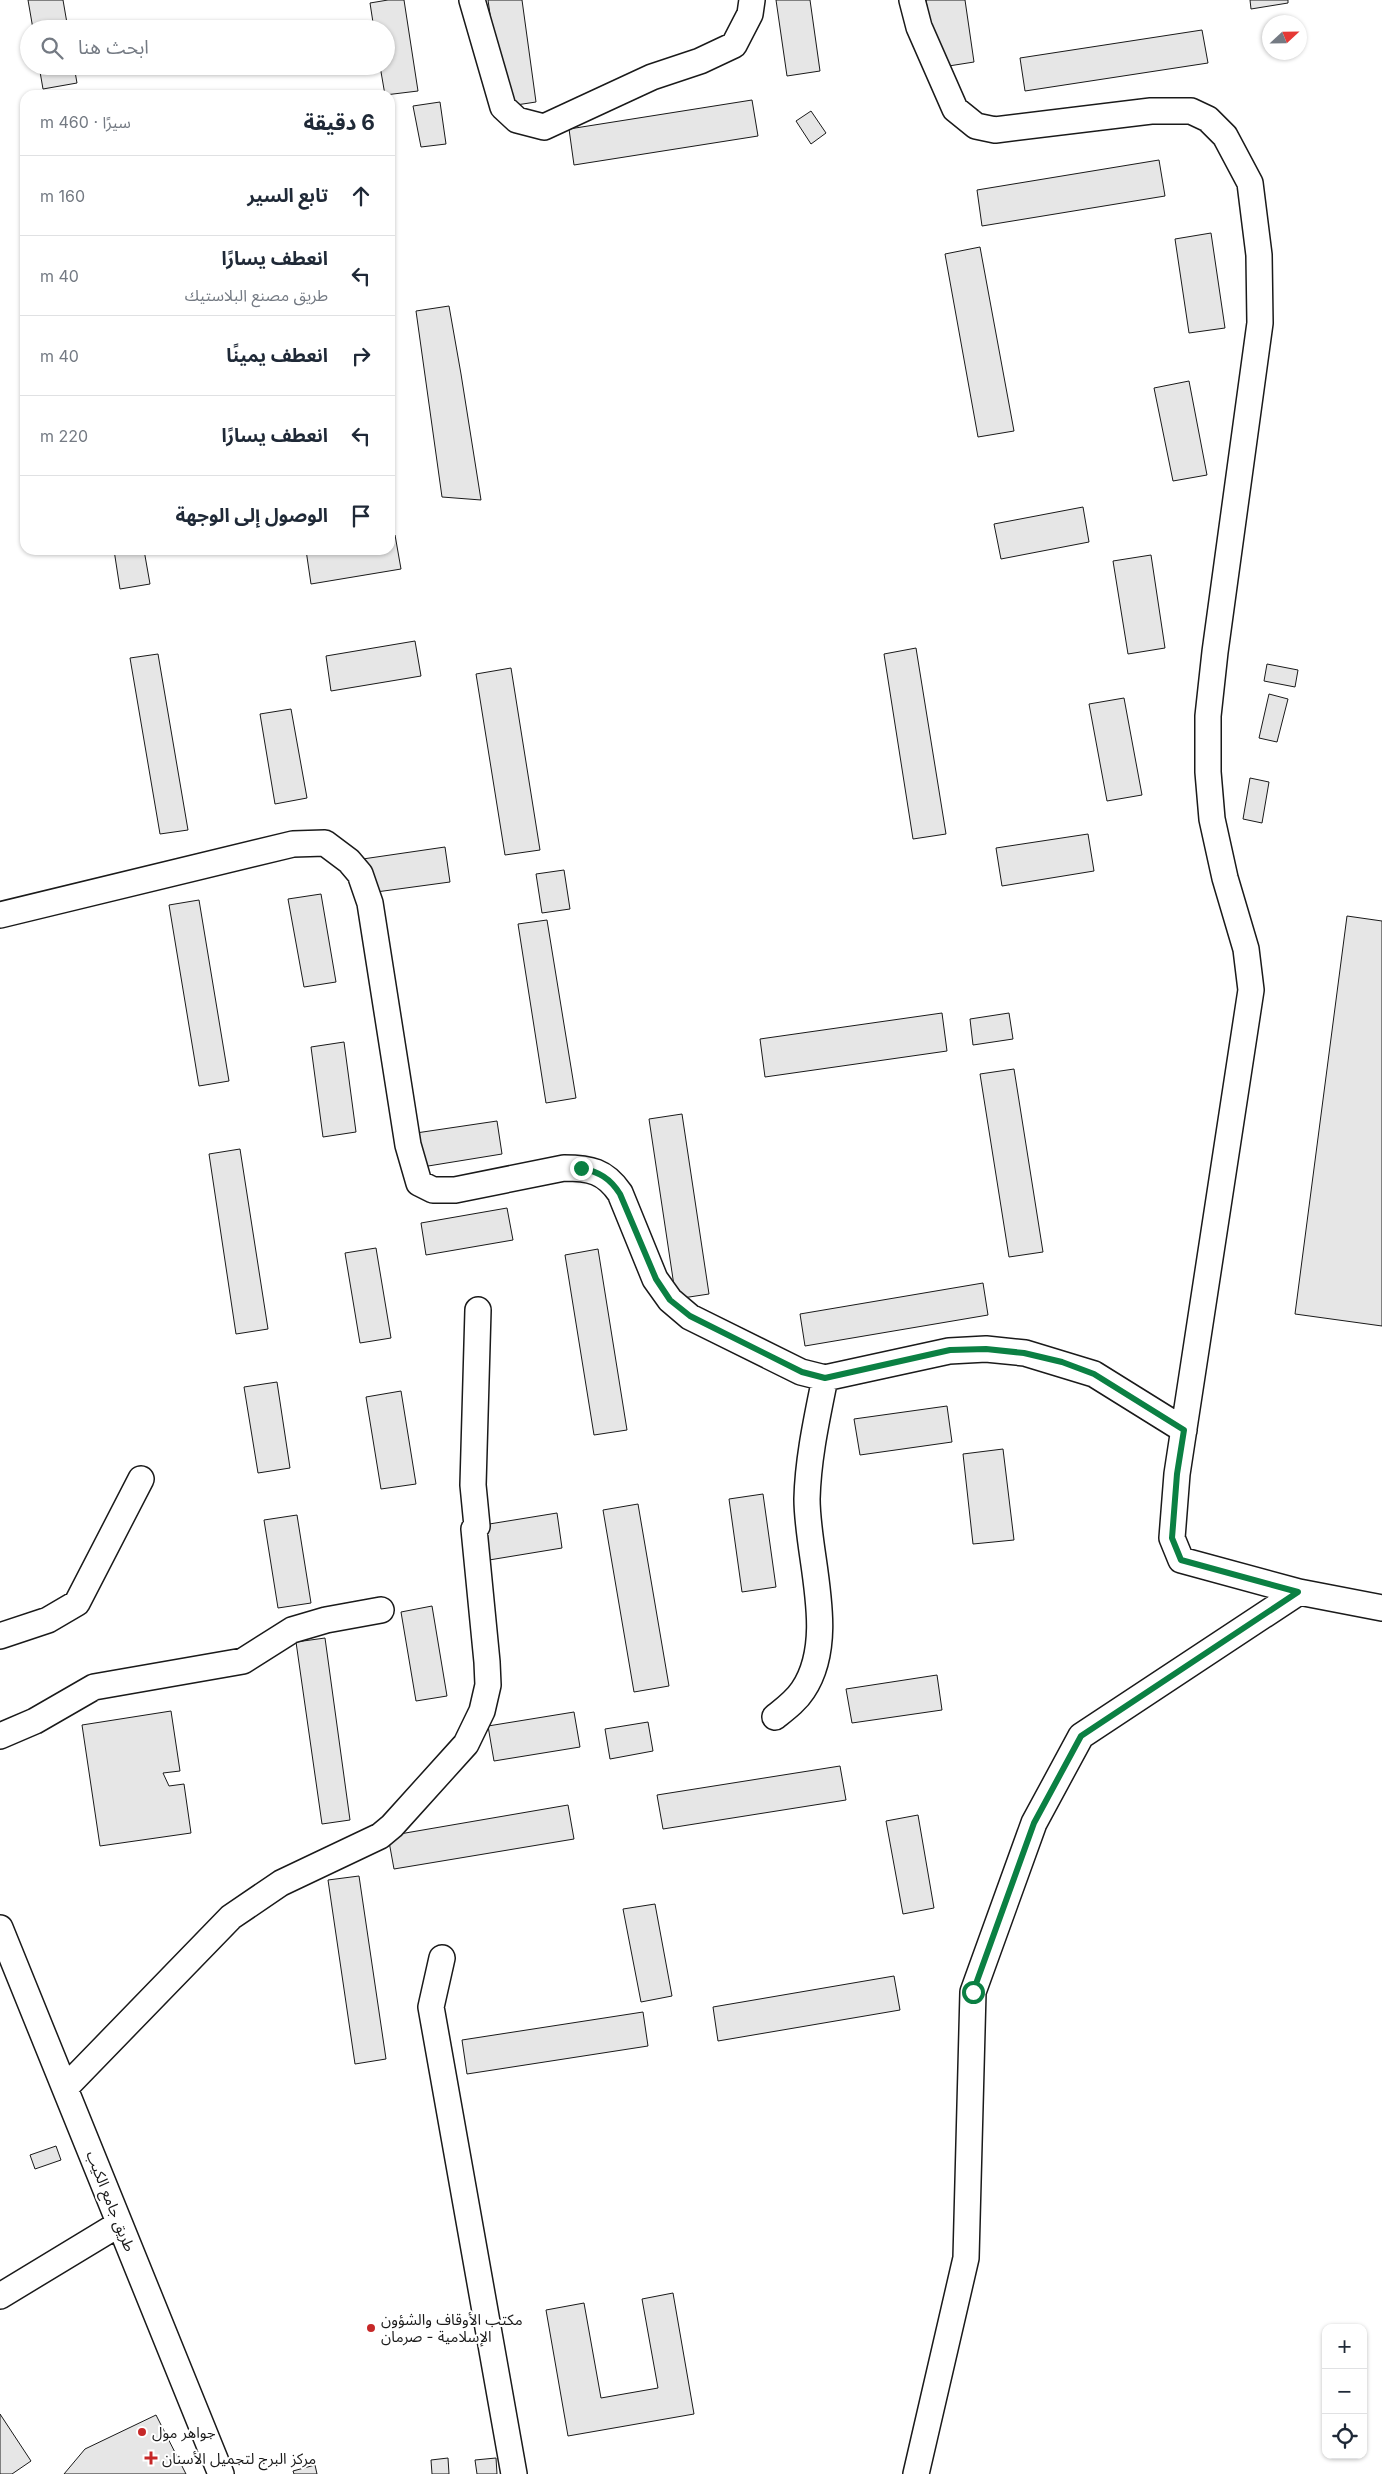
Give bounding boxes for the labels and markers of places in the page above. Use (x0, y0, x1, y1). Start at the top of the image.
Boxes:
place label: مكتب الأوقاف والشؤون الإسلامية - صرمان (381, 2310, 523, 2347)
marker: مكتب الأوقاف والشؤون الإسلامية - صرمان (365, 2322, 377, 2334)
place label: جواهر مول (152, 2423, 216, 2442)
marker: جواهر مول (136, 2426, 148, 2438)
place label: مركز البرج لتجميل الأسنان (162, 2449, 316, 2471)
marker: مركز البرج لتجميل الأسنان (144, 2451, 158, 2465)

